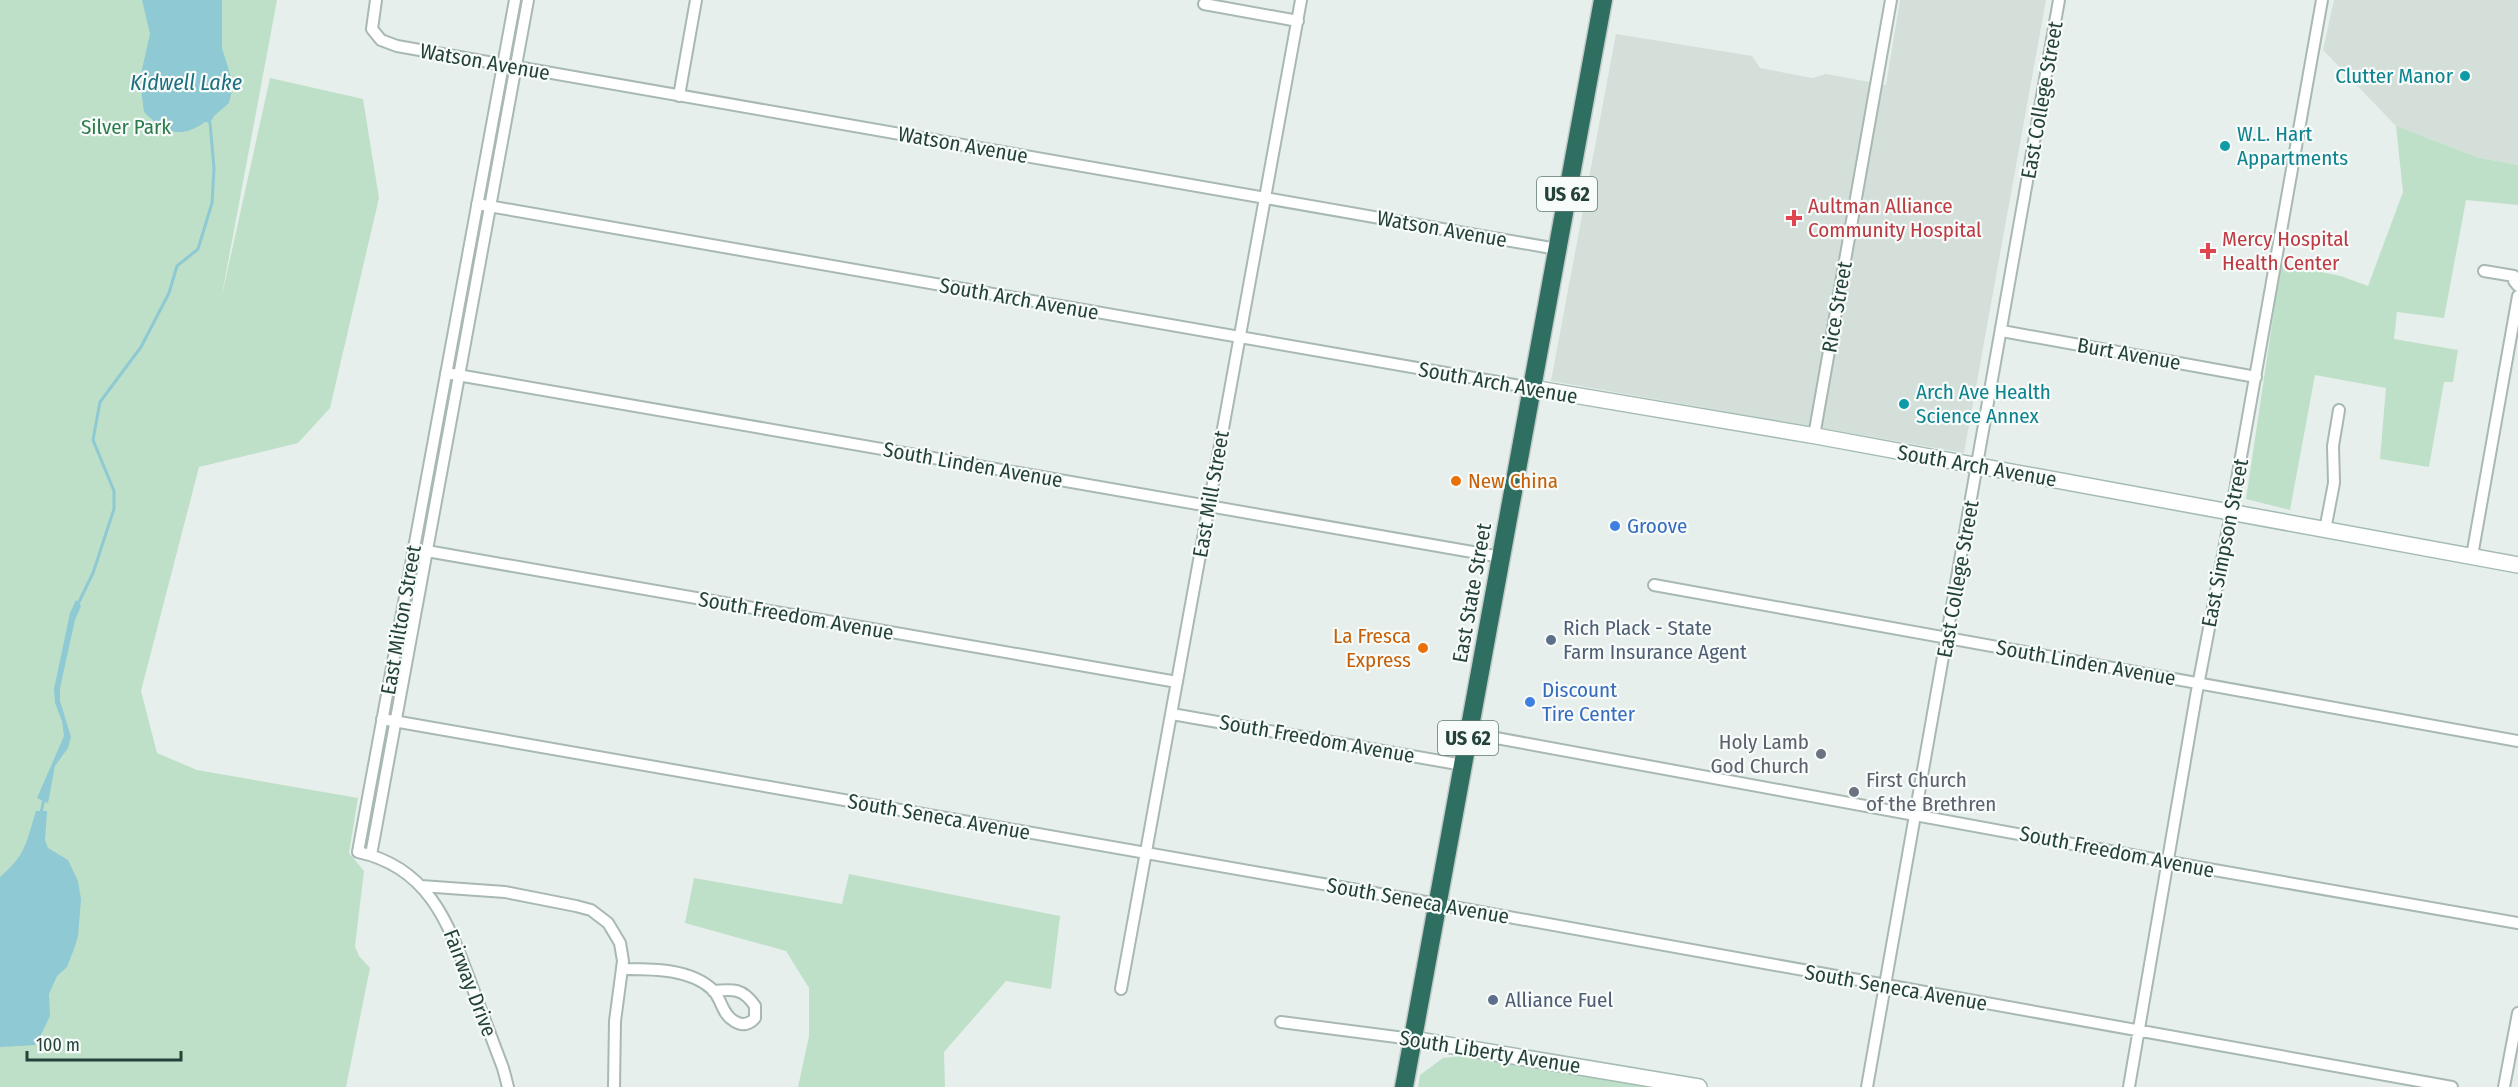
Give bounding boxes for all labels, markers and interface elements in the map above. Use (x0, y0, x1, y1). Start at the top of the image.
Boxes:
street label: East College Street (2015, 19, 2069, 181)
street label: Watson Avenue (418, 38, 552, 86)
place label: Clutter Manor (2335, 63, 2454, 89)
water label: Kidwell Lake (130, 69, 242, 96)
marker: Clutter Manor (2458, 69, 2472, 83)
park label: Silver Park (81, 114, 171, 140)
street label: Watson Avenue (896, 121, 1030, 169)
place label: W.L. Hart Appartments (2237, 121, 2348, 171)
marker: W.L. Hart Appartments (2218, 139, 2232, 153)
road number: US 62 (1537, 177, 1597, 211)
place label: Aultman Alliance Community Hospital (1808, 193, 1982, 243)
street label: Watson Avenue (1375, 205, 1509, 253)
marker: Aultman Alliance Community Hospital (1785, 209, 1803, 227)
place label: Mercy Hospital Health Center (2222, 226, 2349, 276)
marker: Mercy Hospital Health Center (2199, 242, 2217, 260)
street label: Rice Street (1816, 259, 1858, 355)
street label: South Arch Avenue (937, 272, 1101, 326)
street label: Burt Avenue (2075, 332, 2183, 376)
street label: South Arch Avenue (1416, 356, 1580, 410)
place label: Arch Ave Health Science Annex (1916, 379, 2051, 429)
marker: Arch Ave Health Science Annex (1897, 397, 1911, 411)
street label: East Mill Street (1187, 428, 1235, 559)
street label: South Linden Avenue (881, 436, 1065, 494)
street label: South Arch Avenue (1895, 439, 2059, 493)
street label: East Simpson Street (2196, 456, 2254, 630)
place label: New China (1468, 468, 1558, 494)
marker: New China (1449, 474, 1463, 488)
street label: East College Street (1931, 498, 1985, 660)
place label: Groove (1627, 513, 1687, 539)
marker: Groove (1608, 519, 1622, 533)
street label: East State Street (1447, 521, 1497, 665)
street label: East Milton Street (375, 543, 427, 697)
street label: South Freedom Avenue (696, 586, 896, 646)
place label: Rich Plack - State Farm Insurance Agent (1563, 615, 1747, 665)
place label: La Fresca Express (1333, 623, 1411, 673)
marker: Rich Plack - State Farm Insurance Agent (1544, 633, 1558, 647)
street label: South Linden Avenue (1994, 634, 2178, 692)
marker: La Fresca Express (1416, 641, 1430, 655)
place label: Discount Tire Center (1542, 677, 1636, 727)
marker: Discount Tire Center (1523, 695, 1537, 709)
street label: South Freedom Avenue (1217, 709, 1417, 769)
road number: US 62 (1438, 721, 1498, 755)
place label: Holy Lamb God Church (1710, 729, 1809, 779)
marker: Holy Lamb God Church (1814, 747, 1828, 761)
place label: First Church of the Brethren (1866, 767, 1996, 817)
marker: First Church of the Brethren (1847, 785, 1861, 799)
street label: South Seneca Avenue (846, 788, 1032, 846)
street label: South Freedom Avenue (2017, 820, 2217, 884)
street label: South Seneca Avenue (1325, 872, 1511, 930)
street label: Fairway Drive (438, 926, 502, 1040)
street label: South Seneca Avenue (1803, 959, 1989, 1017)
place label: Alliance Fuel (1505, 987, 1613, 1013)
marker: Alliance Fuel (1486, 993, 1500, 1007)
scale bar (27, 1024, 182, 1062)
street label: South Liberty Avenue (1398, 1025, 1582, 1079)
text: 100 m (36, 1034, 80, 1056)

